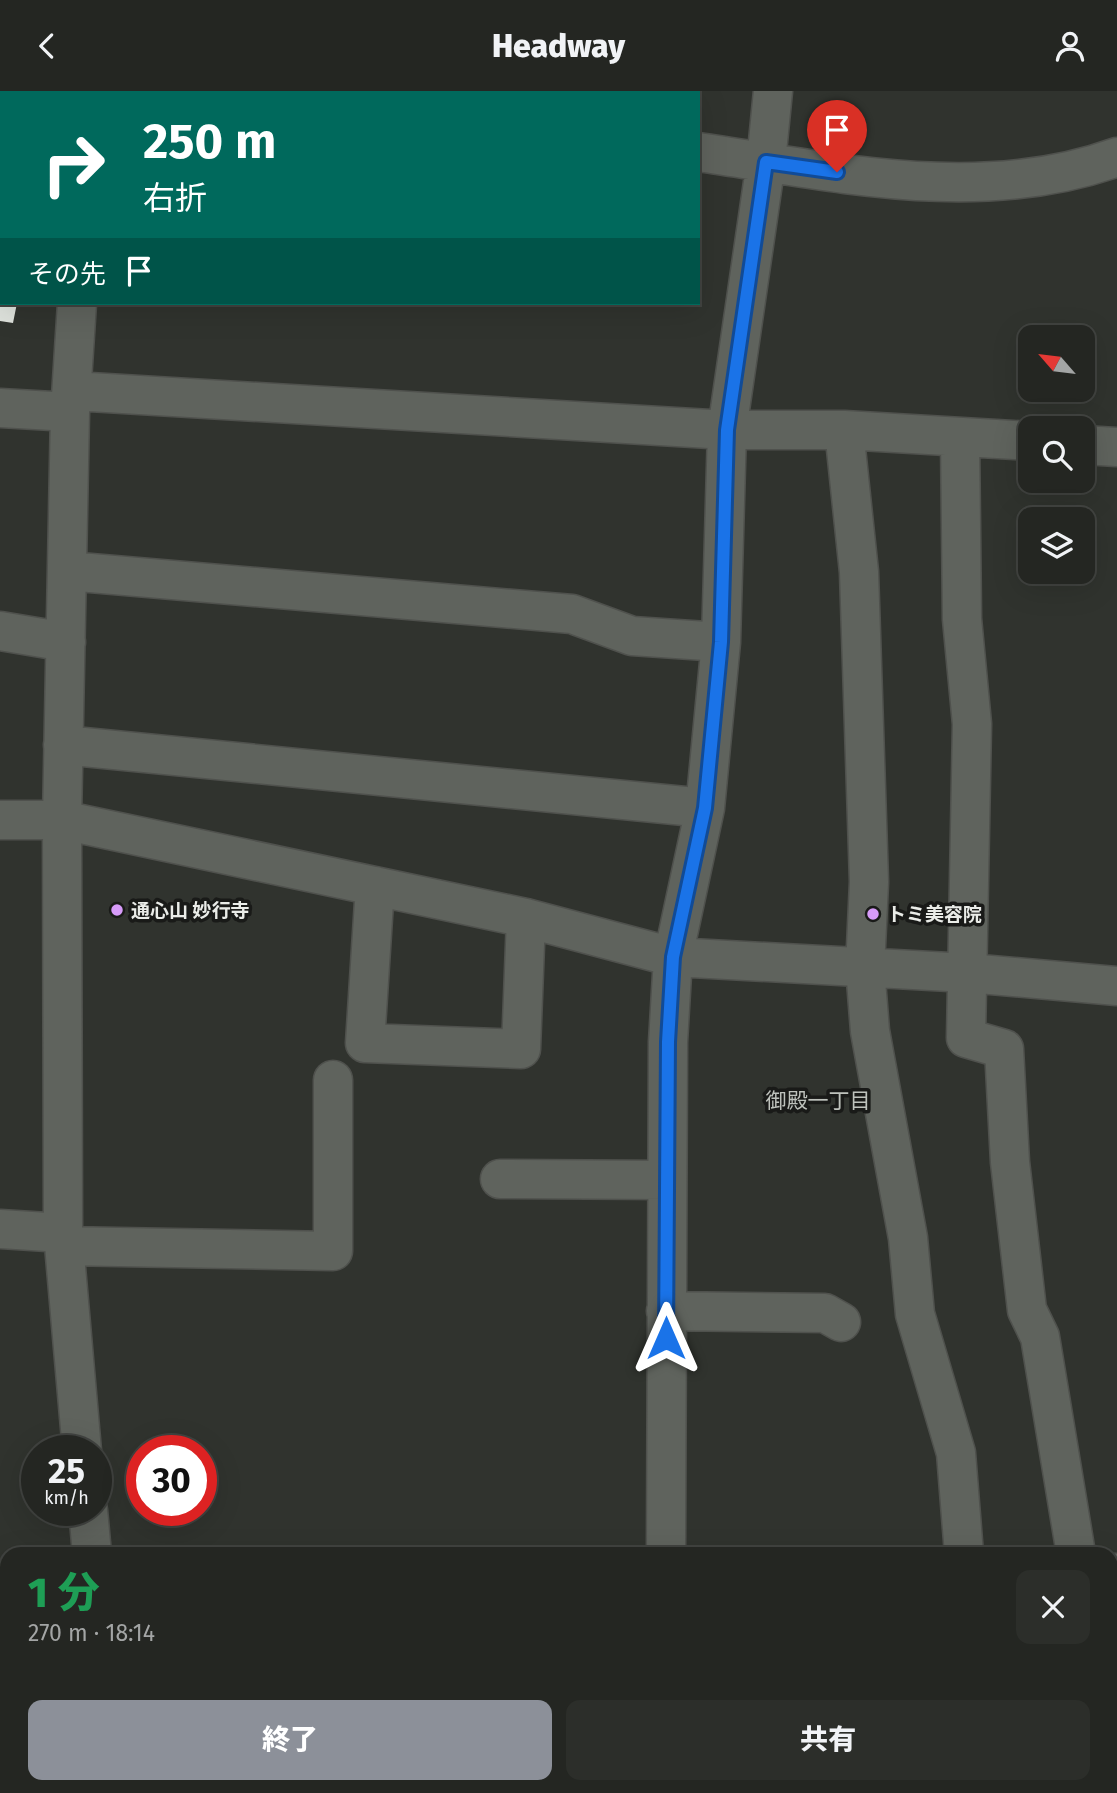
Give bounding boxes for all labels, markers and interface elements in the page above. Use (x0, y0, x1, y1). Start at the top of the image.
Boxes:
icon: back (28, 27, 66, 65)
text: Headway (492, 27, 625, 65)
icon: person (1051, 27, 1089, 65)
pin (807, 100, 867, 172)
icon: arrive (818, 111, 856, 149)
text: 250 m (143, 112, 276, 171)
icon: right (28, 119, 119, 210)
text: 右折 (143, 179, 207, 217)
icon: arrive (120, 252, 158, 290)
text: その先 (28, 259, 106, 290)
north arrow (1018, 325, 1096, 403)
map controls (1018, 325, 1095, 584)
button: search (1018, 416, 1095, 493)
button: layers (1018, 507, 1095, 584)
place label: 通心山 妙行寺 (131, 899, 250, 922)
marker: 通心山 妙行寺 (109, 902, 125, 918)
place label: トミ美容院 (887, 903, 982, 926)
marker: トミ美容院 (865, 906, 881, 922)
district label: 御殿一丁目 (766, 1088, 871, 1114)
position arrow (629, 1301, 703, 1375)
speed limit sign: 30 (126, 1435, 217, 1526)
text: 25 (48, 1450, 85, 1492)
text: km/h (44, 1487, 89, 1509)
text: 1 分 (28, 1568, 99, 1618)
button: close (1016, 1570, 1090, 1644)
text: 270 m · 18:14 (28, 1619, 155, 1647)
button: 終了 (28, 1700, 552, 1780)
button: 共有 (566, 1700, 1090, 1780)

